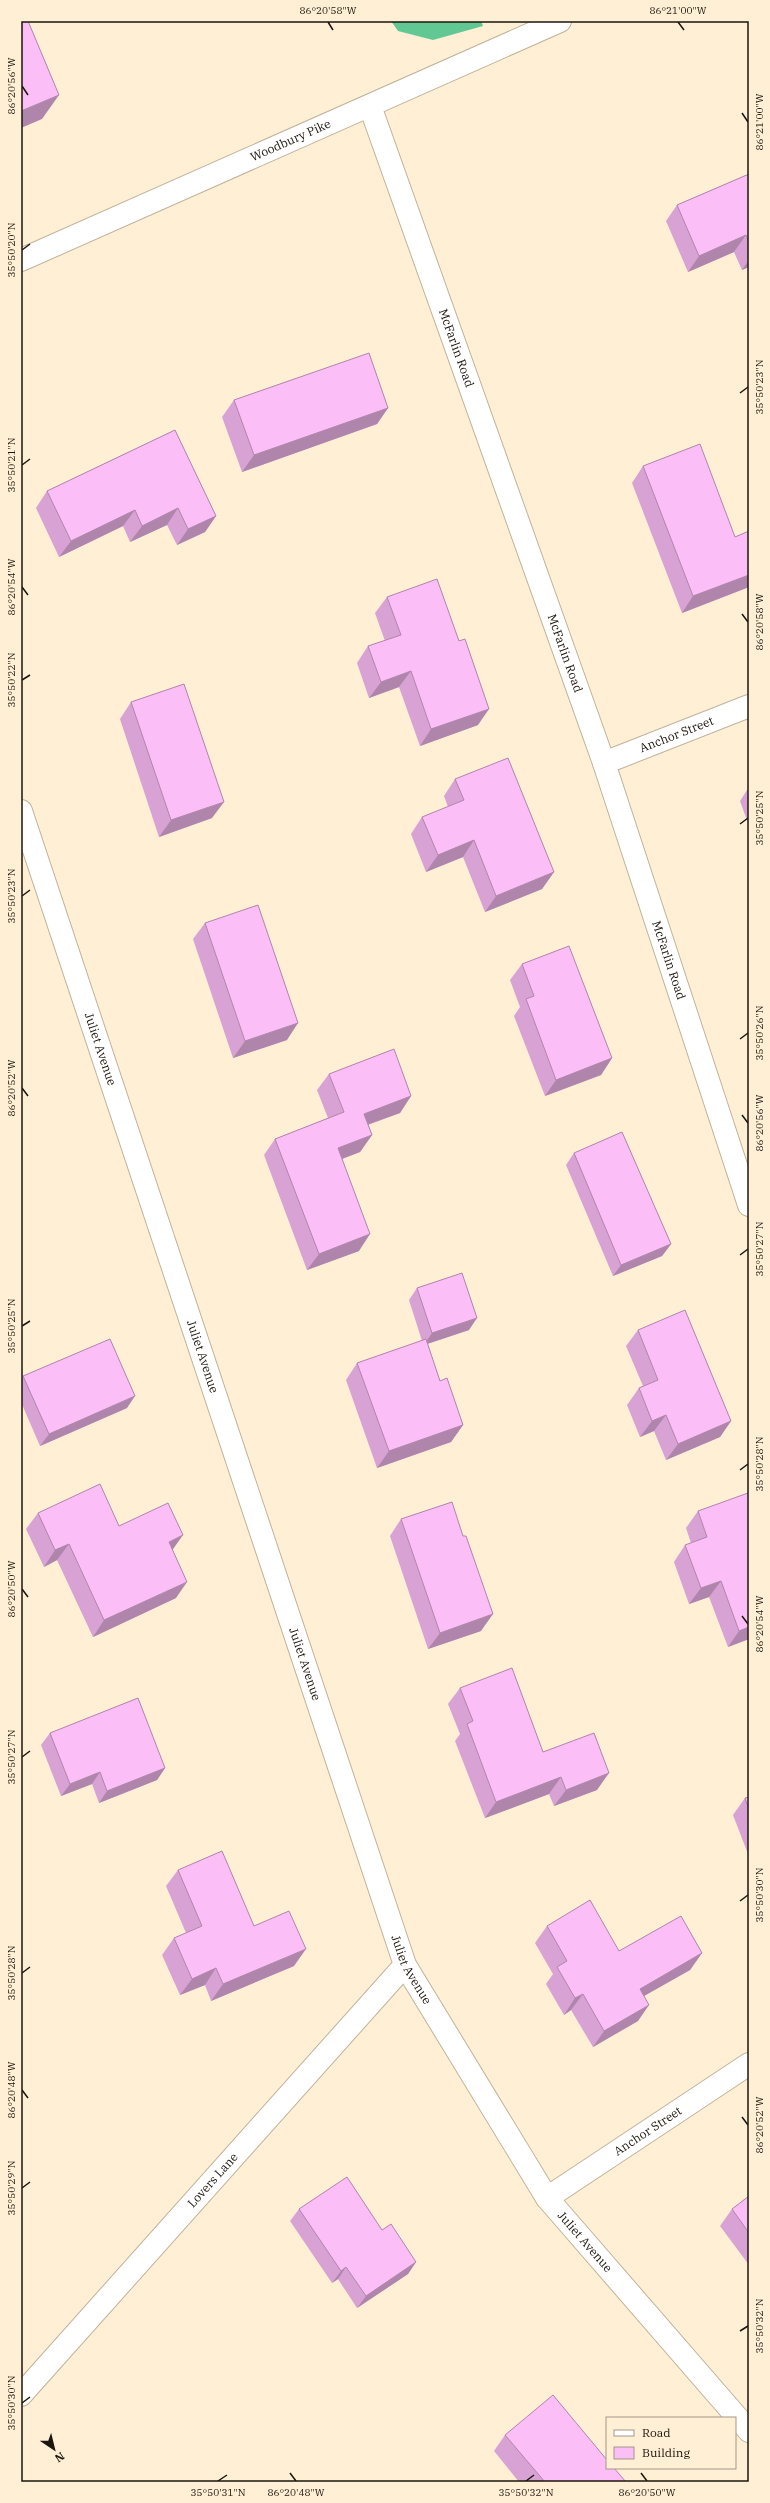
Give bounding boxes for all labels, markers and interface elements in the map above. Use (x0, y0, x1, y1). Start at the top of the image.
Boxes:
text: 86°20'58"W (299, 4, 357, 17)
text: 86°21'00"W (649, 4, 707, 17)
text: 86°20'56"W (5, 57, 18, 115)
text: 86°21'00"W (753, 93, 766, 151)
street label: Woodbury Pike (248, 116, 333, 164)
text: 35°50'20"N (5, 222, 18, 278)
street label: McFarlin Road (436, 307, 478, 389)
text: 35°50'23"N (753, 359, 766, 415)
text: 35°50'21"N (5, 437, 18, 493)
text: 86°20'54"W (5, 558, 18, 616)
text: 86°20'58"W (753, 593, 766, 651)
street label: McFarlin Road (545, 612, 586, 694)
text: 35°50'22"N (5, 652, 18, 708)
street label: Anchor Street (637, 713, 716, 755)
text: 35°50'25"N (753, 790, 766, 846)
text: 35°50'23"N (5, 868, 18, 924)
street label: McFarlin Road (649, 919, 689, 1001)
text: 35°50'26"N (753, 1005, 766, 1061)
street label: Juliet Avenue (82, 1011, 120, 1087)
text: 86°20'52"W (5, 1059, 18, 1117)
text: 86°20'56"W (753, 1094, 766, 1152)
text: 35°50'27"N (753, 1221, 766, 1277)
text: 35°50'25"N (5, 1298, 18, 1354)
street label: Juliet Avenue (184, 1318, 222, 1395)
text: 35°50'28"N (753, 1436, 766, 1492)
text: 86°20'50"W (5, 1560, 18, 1618)
text: 86°20'54"W (753, 1595, 766, 1653)
street label: Juliet Avenue (286, 1625, 324, 1702)
text: 35°50'27"N (5, 1729, 18, 1785)
text: 35°50'30"N (753, 1867, 766, 1923)
street label: Juliet Avenue (389, 1933, 435, 2007)
text: 35°50'28"N (5, 1945, 18, 2001)
text: 86°20'48"W (5, 2061, 18, 2119)
text: 86°20'52"W (753, 2096, 766, 2154)
street label: Anchor Street (611, 2103, 684, 2159)
street label: Lovers Lane (184, 2149, 241, 2210)
text: 35°50'29"N (5, 2160, 18, 2216)
street label: Juliet Avenue (555, 2208, 616, 2275)
text: 35°50'32"N (753, 2298, 766, 2354)
text: 35°50'30"N (5, 2375, 18, 2431)
legend (606, 2417, 736, 2469)
text: Road (642, 2425, 671, 2440)
north arrow (34, 2429, 74, 2469)
text: Building (642, 2445, 690, 2460)
text: N (52, 2449, 67, 2466)
text: 35°50'31"N (191, 2486, 246, 2499)
text: 86°20'48"W (267, 2486, 325, 2499)
text: 35°50'32"N (499, 2486, 554, 2499)
text: 86°20'50"W (618, 2486, 676, 2499)

